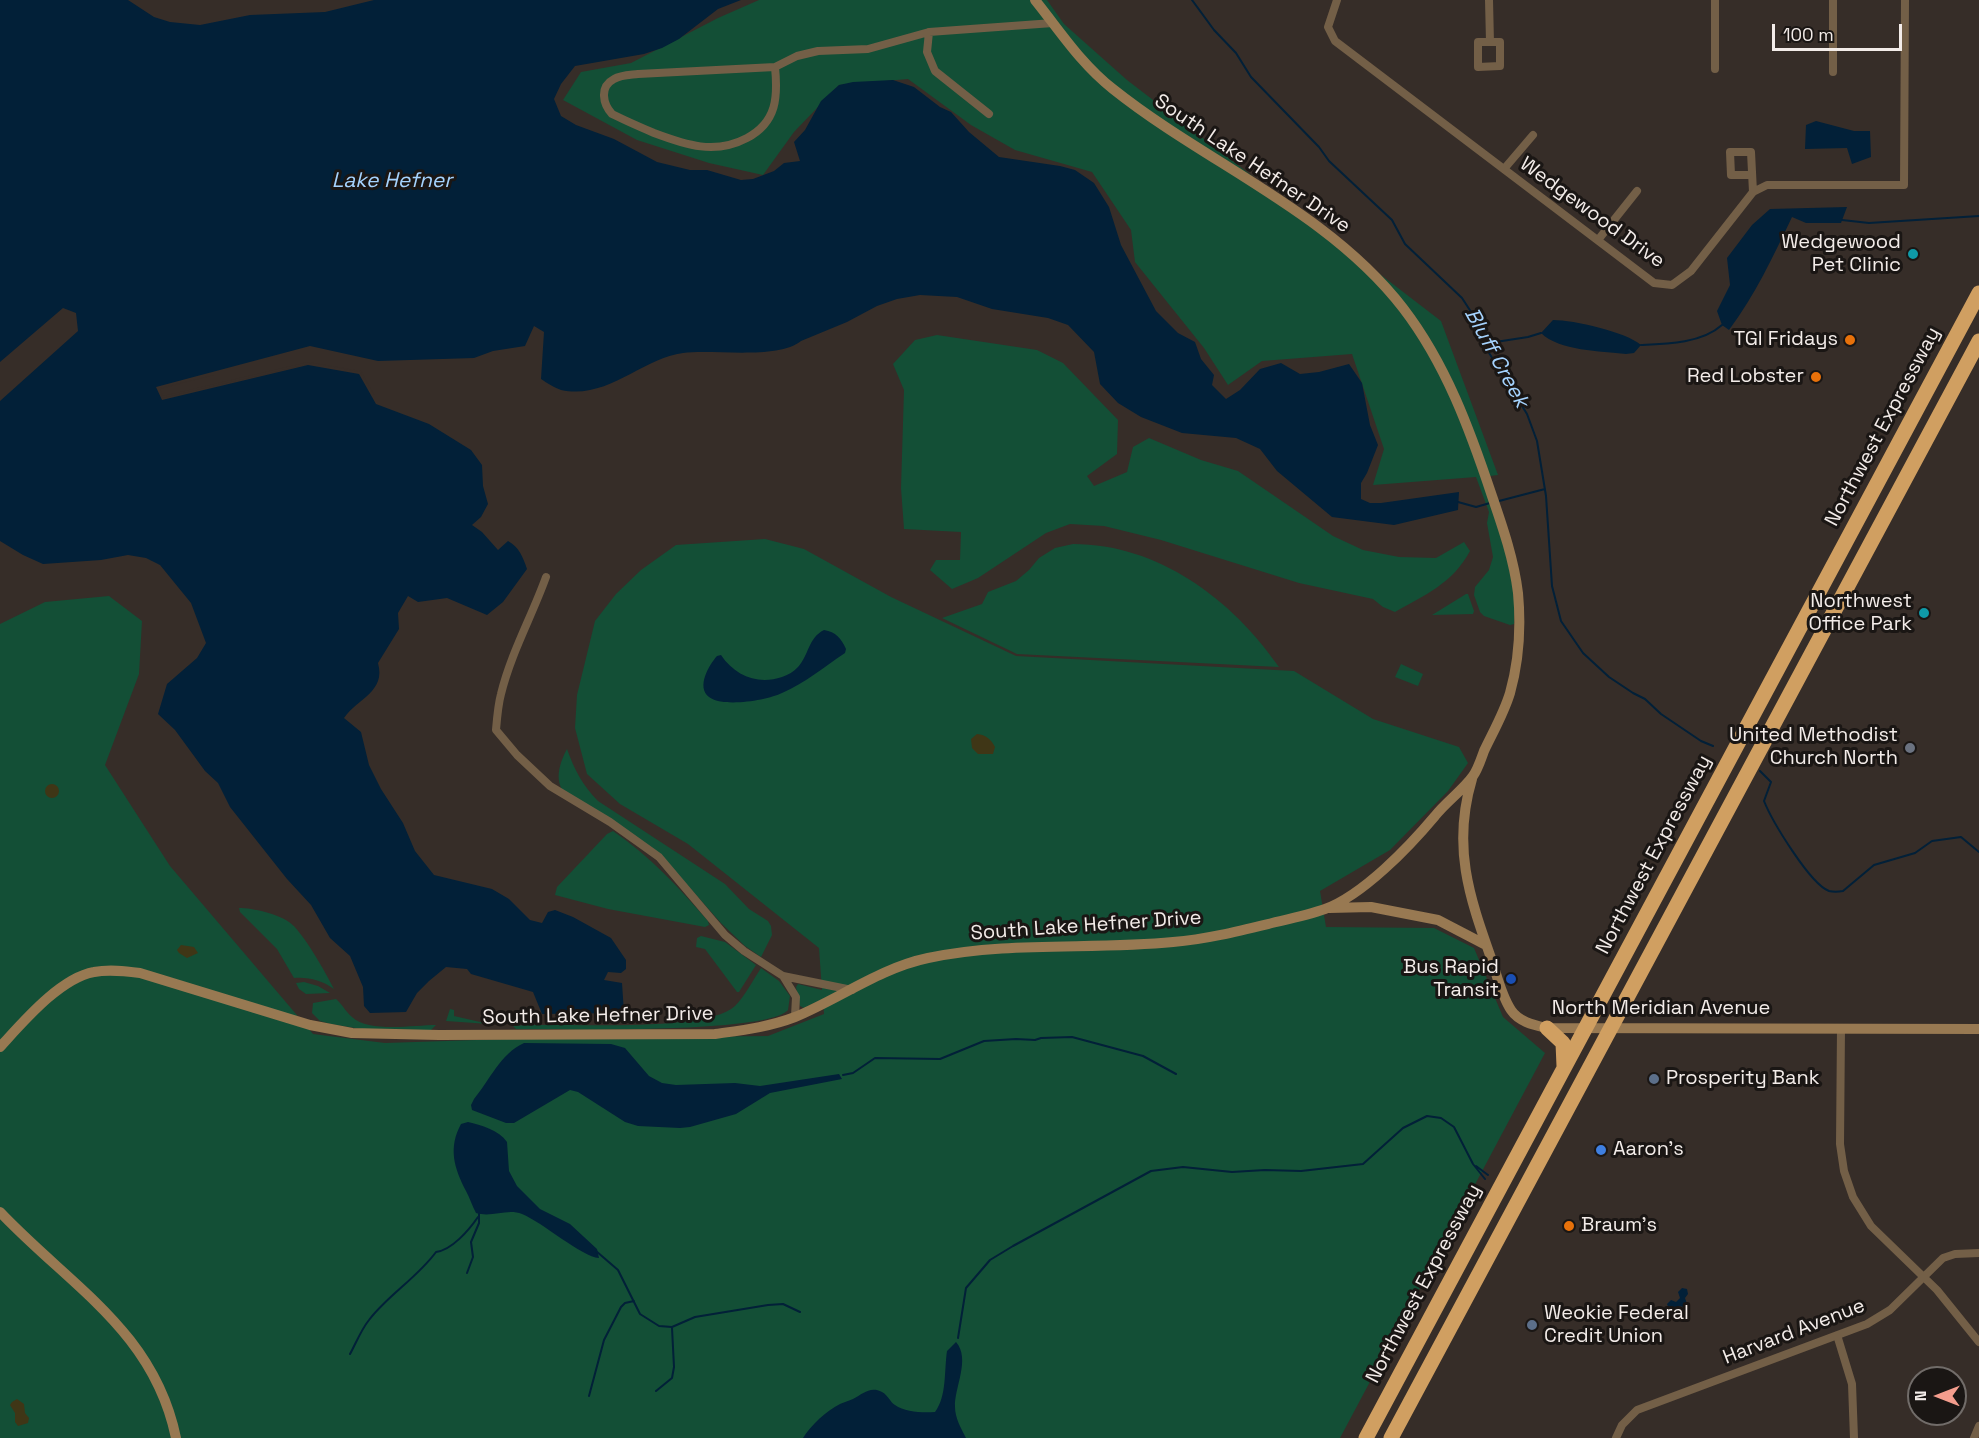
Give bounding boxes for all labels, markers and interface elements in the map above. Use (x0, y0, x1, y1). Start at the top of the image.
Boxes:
scale bar (1775, 12, 1906, 50)
text: 100 m (1783, 23, 1834, 46)
street label: South Lake Hefner Drive (1149, 89, 1355, 239)
street label: Wedgewood Drive (1515, 152, 1669, 274)
water label: Lake Hefner (332, 168, 452, 194)
place label: Wedgewood Pet Clinic (1781, 231, 1901, 278)
marker: Wedgewood Pet Clinic (1906, 247, 1920, 261)
water label: Bluff Creek (1458, 304, 1534, 412)
street label: Northwest Expressway (1820, 323, 1946, 531)
place label: TGI Fridays (1733, 328, 1838, 352)
marker: TGI Fridays (1843, 333, 1857, 347)
place label: Red Lobster (1687, 365, 1804, 389)
marker: Red Lobster (1809, 370, 1823, 384)
place label: Northwest Office Park (1808, 590, 1912, 637)
marker: Northwest Office Park (1917, 606, 1931, 620)
place label: United Methodist Church North (1729, 724, 1898, 771)
marker: United Methodist Church North (1903, 741, 1917, 755)
street label: Northwest Expressway (1591, 751, 1717, 959)
street label: South Lake Hefner Drive (970, 906, 1202, 946)
place label: Bus Rapid Transit (1403, 956, 1499, 1003)
marker: Bus Rapid Transit (1504, 972, 1518, 986)
street label: North Meridian Avenue (1552, 997, 1770, 1021)
street label: South Lake Hefner Drive (482, 1002, 714, 1030)
place label: Prosperity Bank (1666, 1067, 1820, 1091)
marker: Prosperity Bank (1647, 1072, 1661, 1086)
place label: Aaron's (1613, 1138, 1684, 1162)
marker: Aaron's (1594, 1143, 1608, 1157)
street label: Northwest Expressway (1361, 1180, 1487, 1388)
place label: Braum's (1581, 1214, 1657, 1238)
marker: Braum's (1562, 1219, 1576, 1233)
street label: Harvard Avenue (1720, 1294, 1868, 1370)
place label: Weokie Federal Credit Union (1544, 1302, 1689, 1349)
marker: Weokie Federal Credit Union (1525, 1318, 1539, 1332)
north arrow (1907, 1366, 1967, 1426)
text: N (1910, 1391, 1931, 1401)

